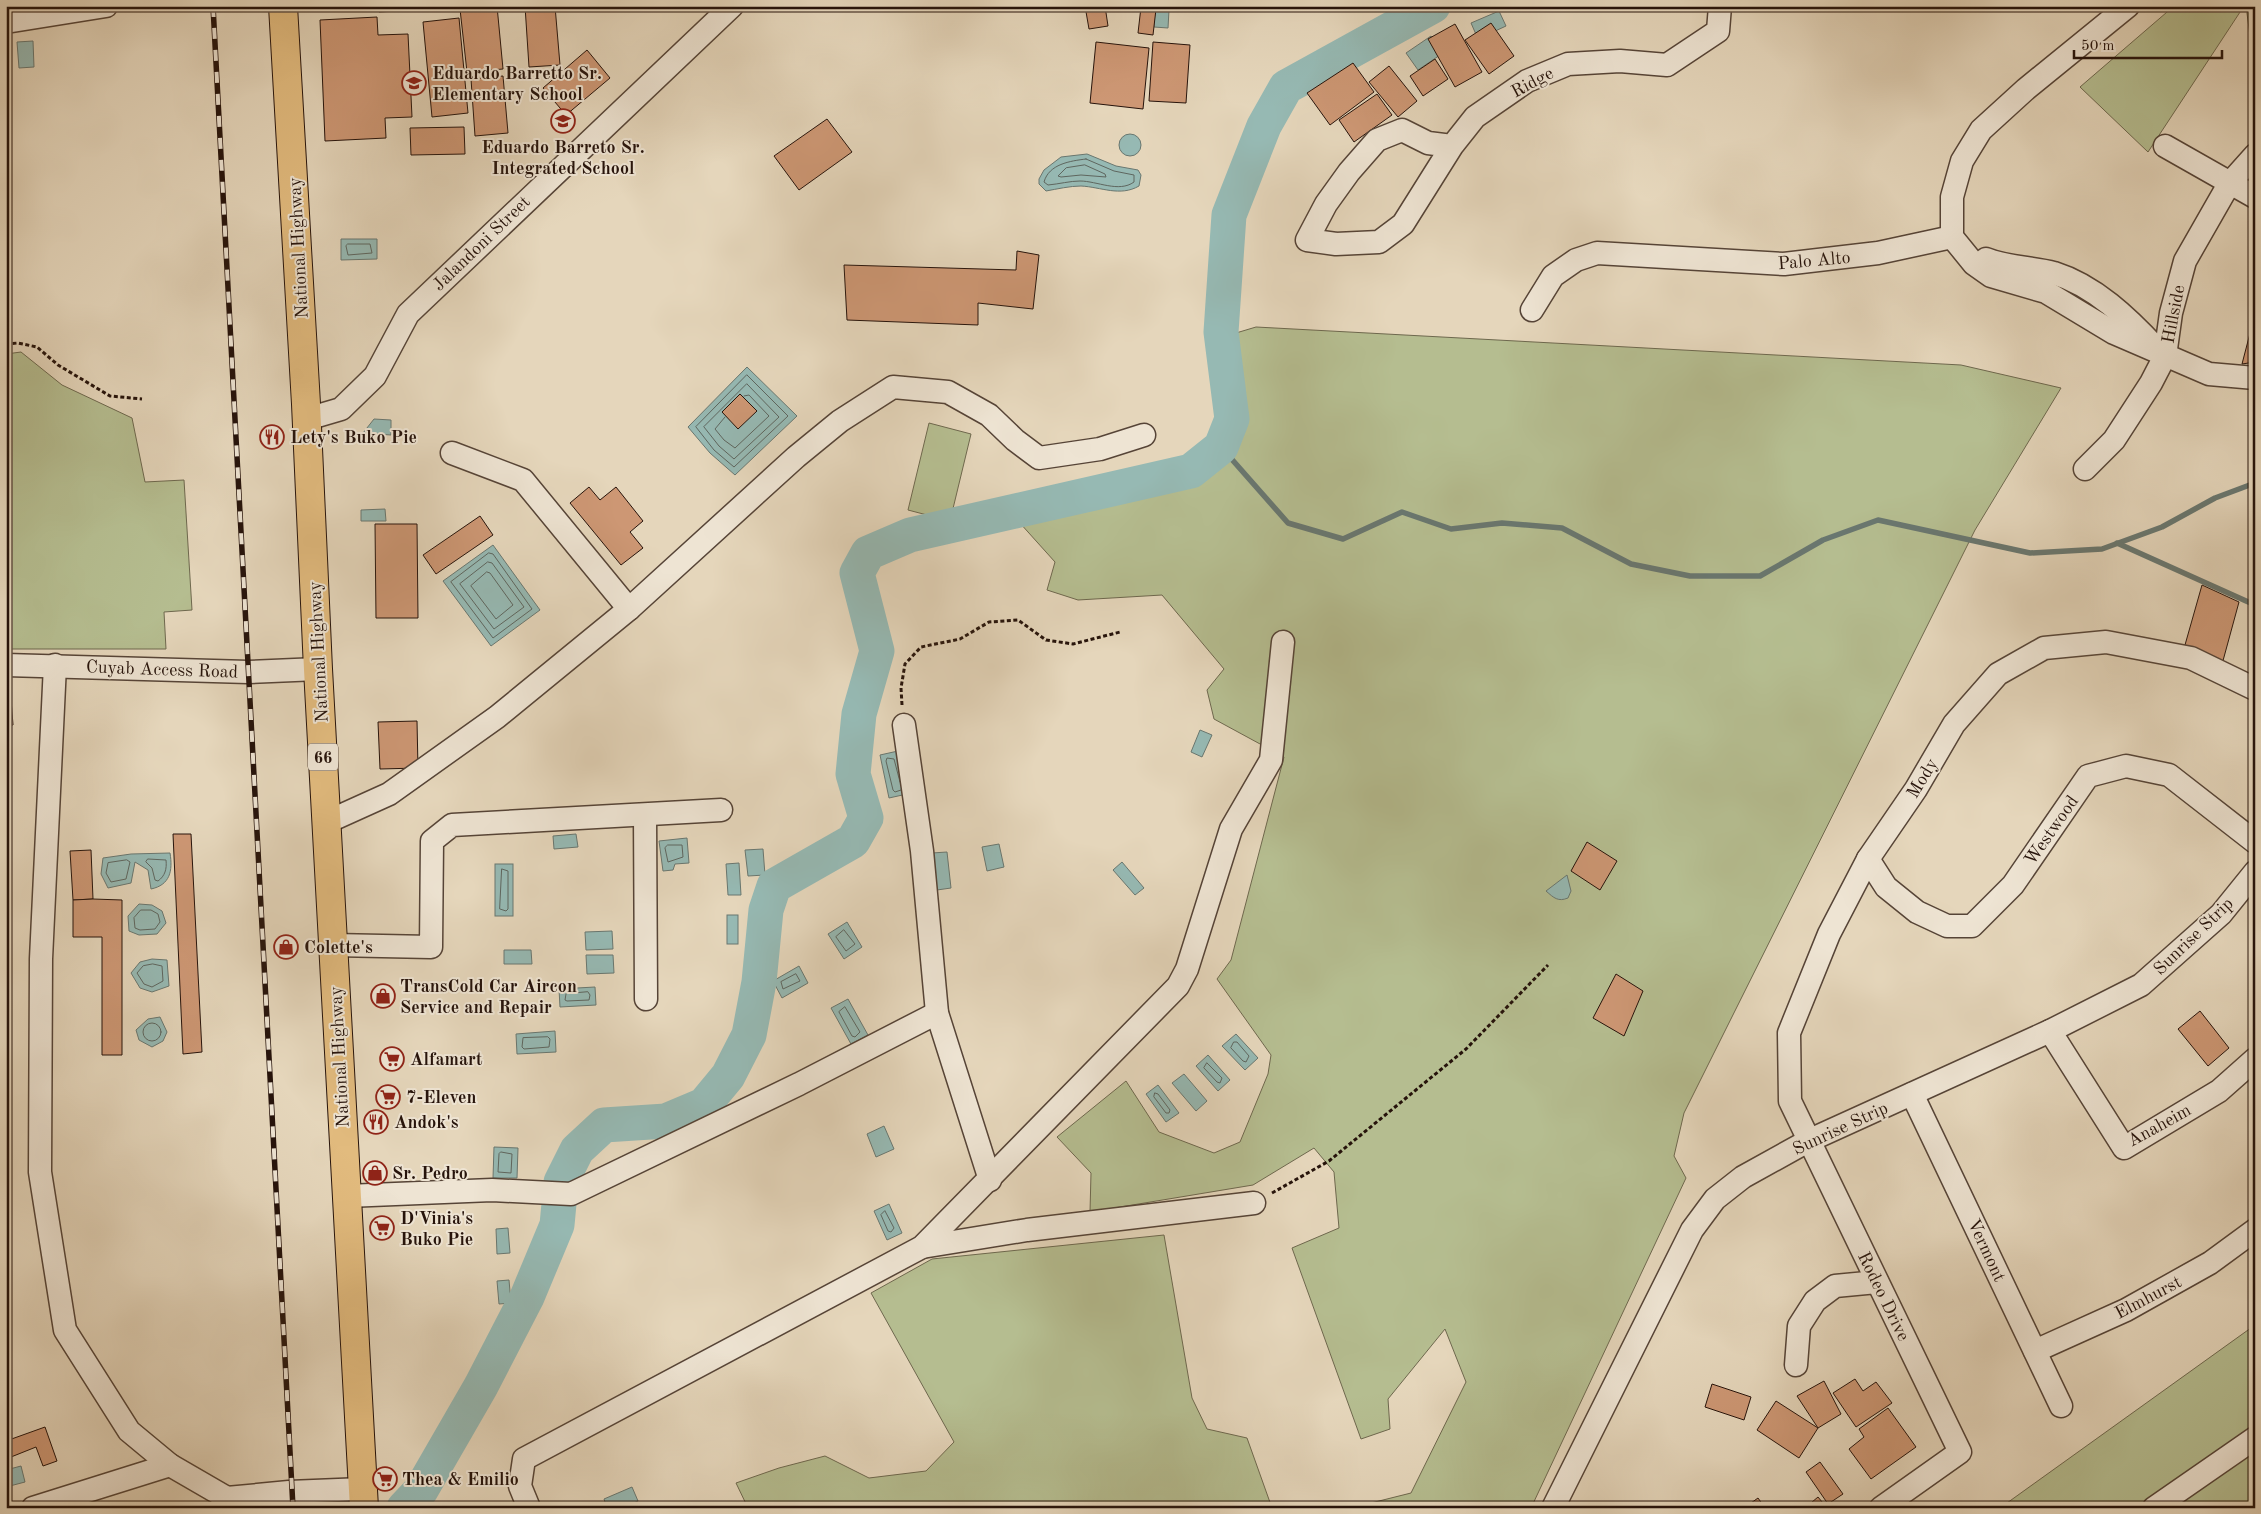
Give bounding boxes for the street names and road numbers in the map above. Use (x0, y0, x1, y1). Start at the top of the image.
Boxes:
street label: Ridge (1508, 64, 1557, 101)
street label: National Highway (286, 176, 312, 319)
street label: Jalandoni Street (430, 193, 534, 295)
street label: Palo Alto (1777, 249, 1851, 273)
street label: Hillside (2160, 283, 2188, 345)
street label: National Highway (306, 580, 332, 723)
street label: Cuyab Access Road (86, 658, 238, 682)
road number: 66 (308, 744, 338, 770)
street label: Mody (1904, 755, 1942, 802)
street label: Westwood (2021, 793, 2082, 869)
street label: Sunrise Strip (2150, 895, 2237, 979)
street label: National Highway (327, 985, 353, 1128)
street label: Sunrise Strip (1790, 1099, 1891, 1159)
street label: Anaheim (2125, 1101, 2194, 1151)
street label: Vermont (1964, 1216, 2008, 1285)
street label: Rodeo Drive (1854, 1249, 1912, 1344)
street label: Elmhurst (2112, 1273, 2185, 1323)

